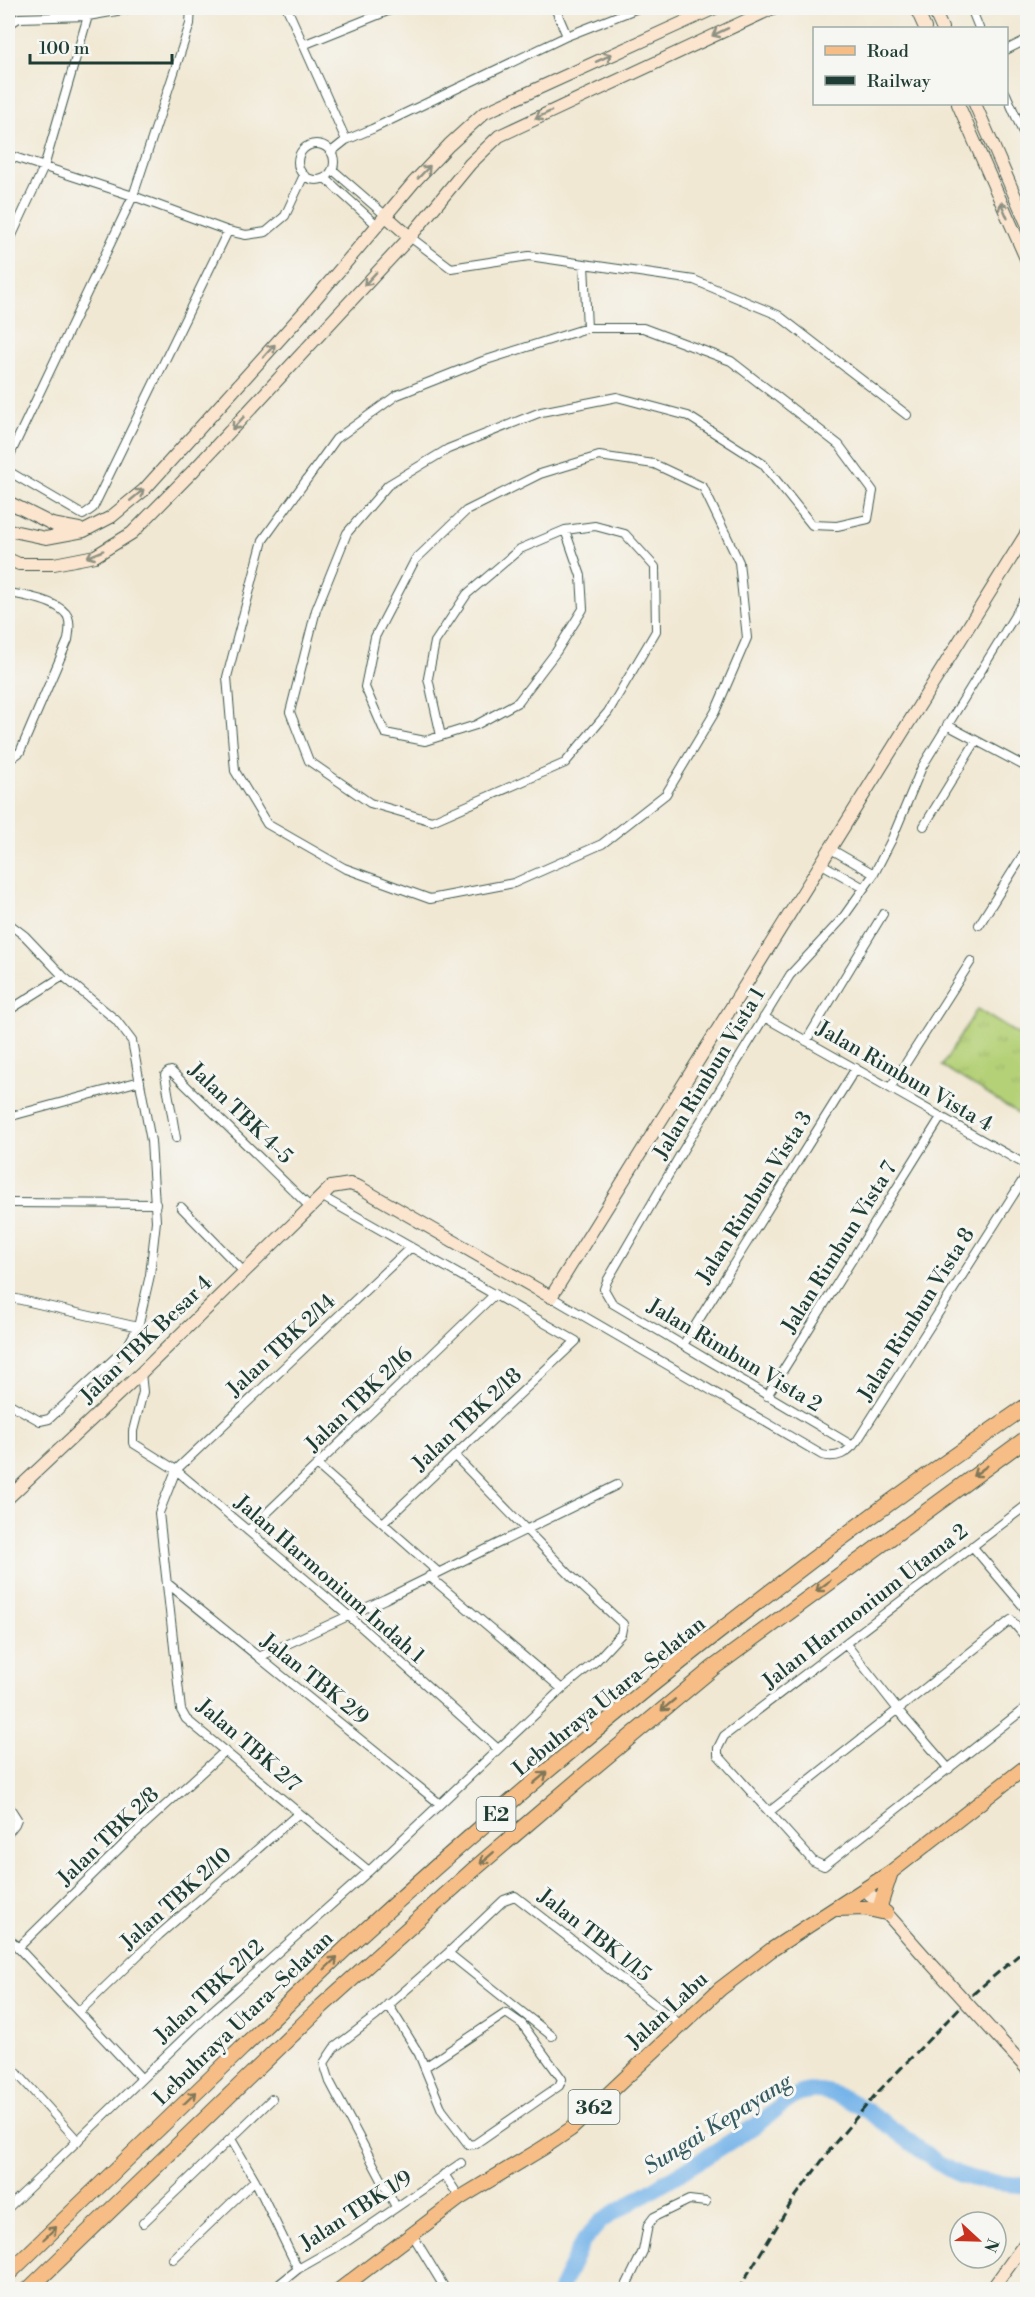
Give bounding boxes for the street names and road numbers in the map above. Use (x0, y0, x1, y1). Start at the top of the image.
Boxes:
street label: Jalan Rimbun Vista 1 (648, 983, 771, 1165)
street label: Jalan Rimbun Vista 4 (811, 1015, 997, 1138)
street label: Jalan TBK 4-5 (182, 1057, 298, 1170)
street label: Jalan Rimbun Vista 3 (691, 1107, 818, 1289)
street label: Jalan Rimbun Vista 7 (776, 1157, 903, 1339)
street label: Jalan Rimbun Vista 8 (852, 1223, 981, 1407)
street label: Jalan TBK Besar 4 (75, 1270, 218, 1410)
street label: Jalan TBK 2/14 (221, 1289, 341, 1403)
street label: Jalan Rimbun Vista 2 (642, 1293, 826, 1418)
street label: Jalan TBK 2/16 (300, 1342, 419, 1458)
street label: Jalan TBK 2/18 (407, 1363, 528, 1478)
street label: Jalan Harmonium Indah 1 (228, 1489, 430, 1669)
street label: Jalan Harmonium Utama 2 (757, 1519, 973, 1696)
street label: Lebuhraya Utara–Selatan (508, 1611, 712, 1783)
street label: Jalan TBK 2/9 (254, 1628, 373, 1731)
street label: Jalan TBK 2/7 (190, 1693, 306, 1798)
street label: Jalan TBK 2/8 (52, 1782, 165, 1892)
road number: E2 (476, 1797, 516, 1831)
street label: Jalan TBK 2/10 (115, 1842, 238, 1956)
street label: Jalan TBK 1/15 (532, 1883, 656, 1988)
street label: Lebuhraya Utara–Selatan (148, 1926, 340, 2112)
street label: Jalan TBK 2/12 (149, 1935, 270, 2050)
street label: Jalan Labu (621, 1967, 714, 2056)
road number: 362 (568, 2090, 620, 2124)
street label: Jalan TBK 1/9 (295, 2165, 417, 2257)

